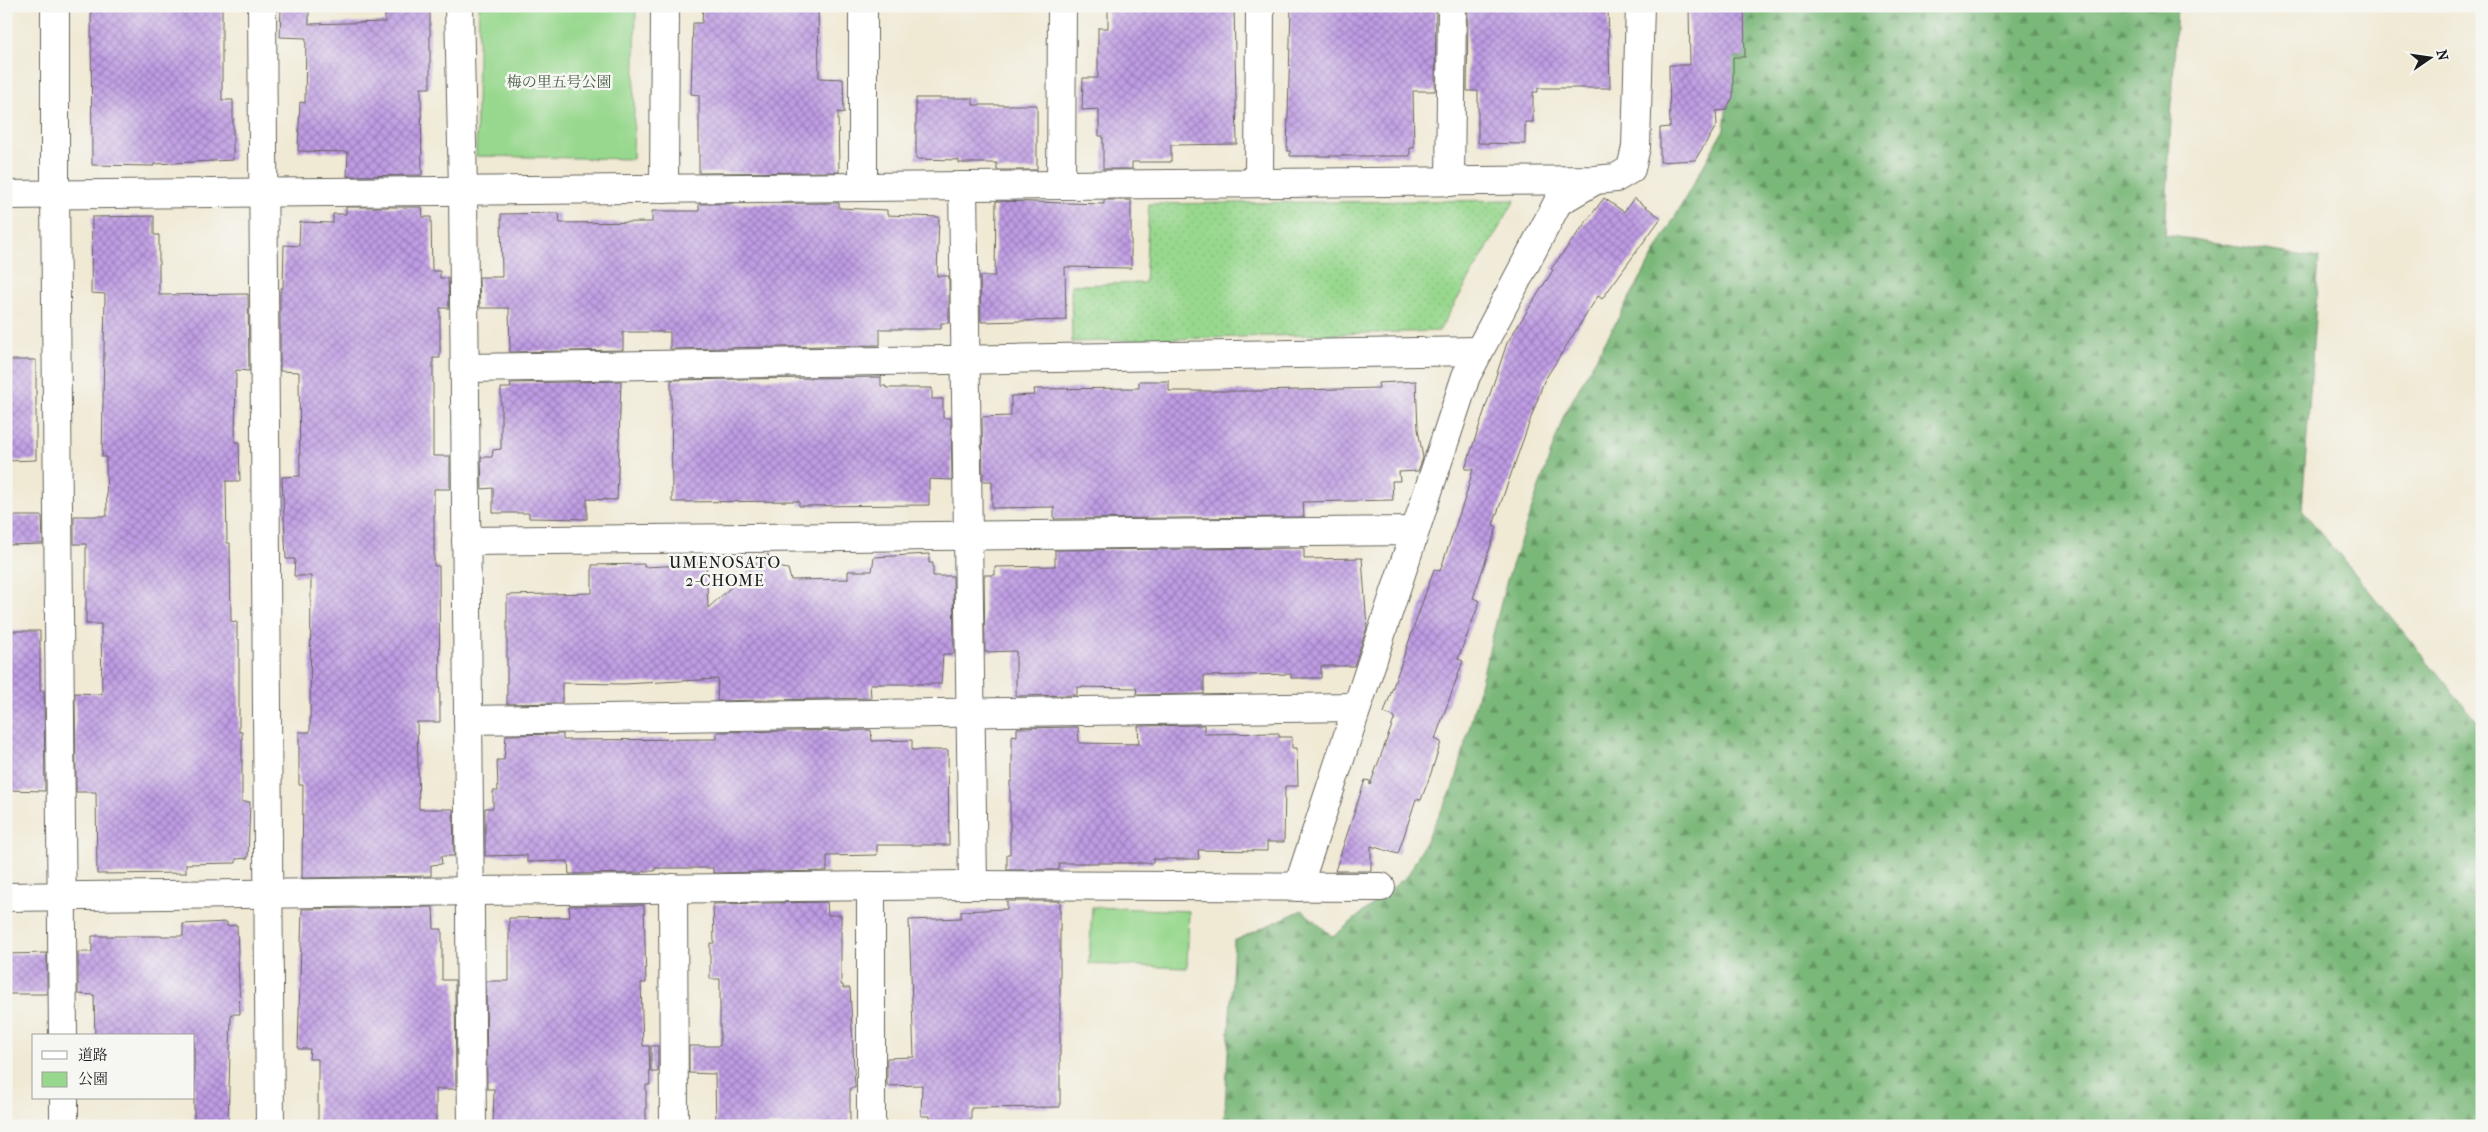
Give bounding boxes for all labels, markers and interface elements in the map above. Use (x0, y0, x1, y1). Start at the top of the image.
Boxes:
north arrow (2406, 32, 2456, 82)
text: N (2433, 48, 2452, 63)
park label: 梅の里五号公園 (506, 73, 612, 91)
district label: UMENOSATO 2-CHOME (669, 553, 781, 590)
legend (32, 1034, 195, 1100)
text: 道路 (78, 1046, 108, 1064)
text: 公園 (78, 1070, 108, 1088)

